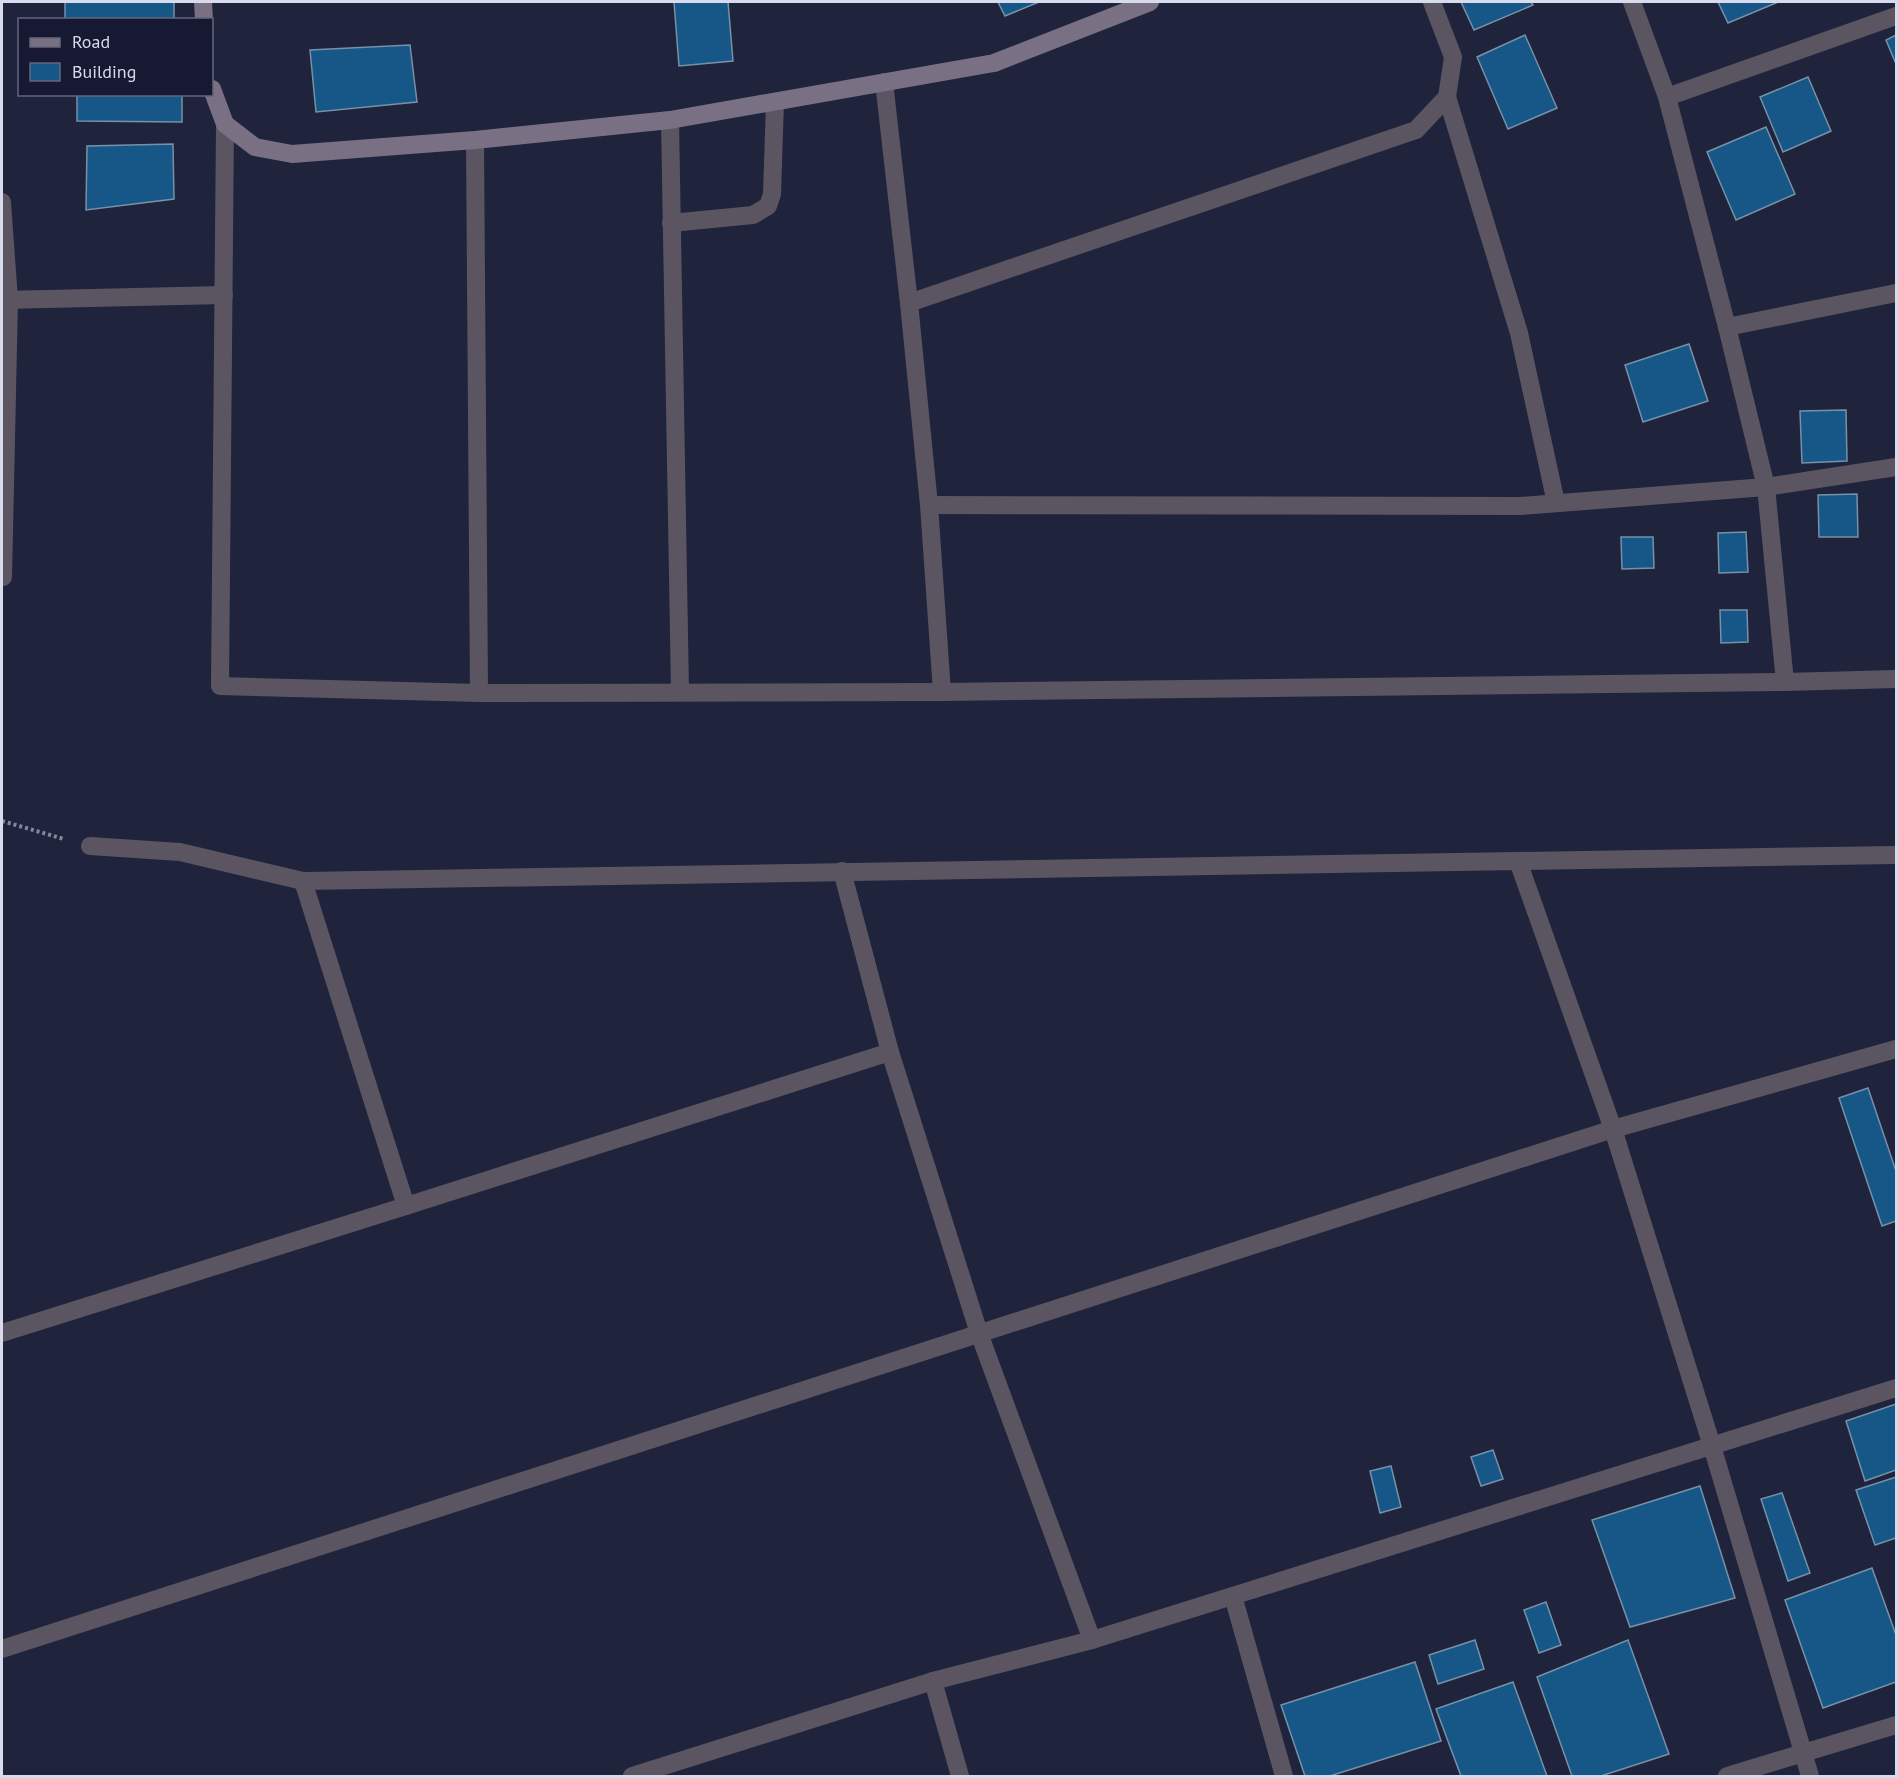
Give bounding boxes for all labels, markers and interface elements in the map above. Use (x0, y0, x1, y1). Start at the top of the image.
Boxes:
legend (18, 18, 213, 96)
text: Road (72, 30, 110, 53)
text: Building (72, 60, 136, 83)

